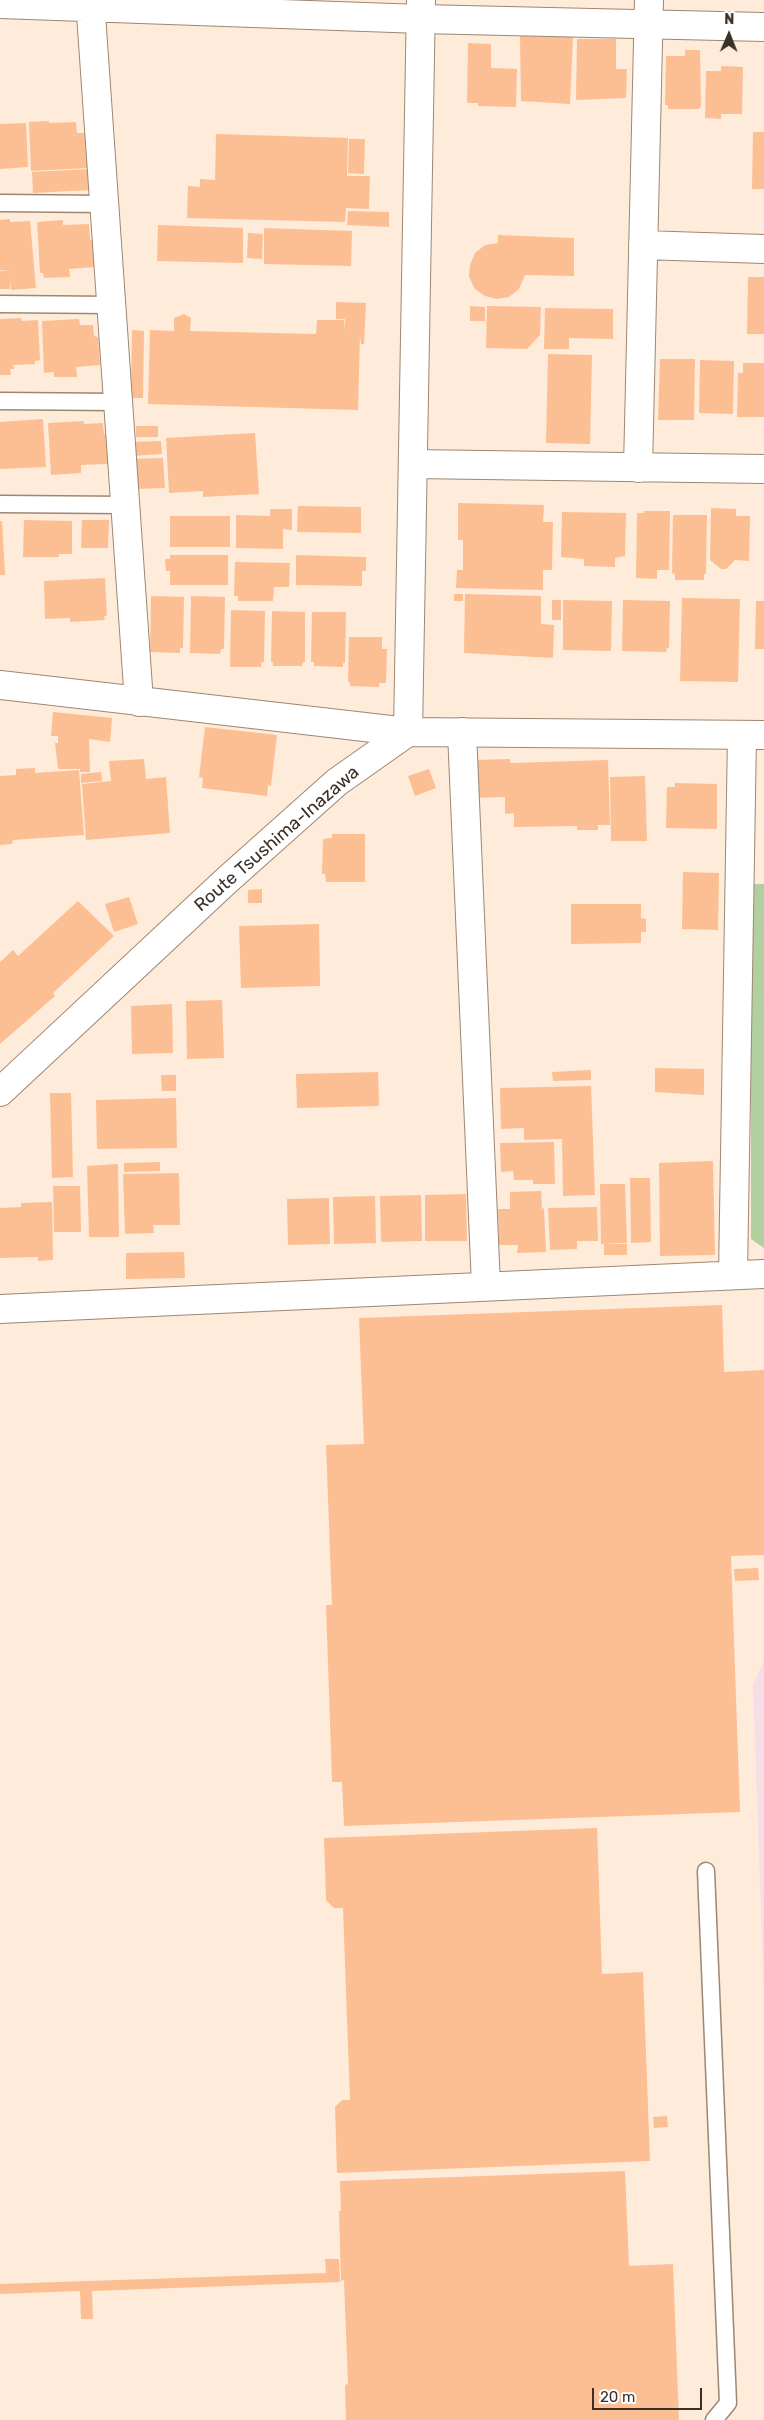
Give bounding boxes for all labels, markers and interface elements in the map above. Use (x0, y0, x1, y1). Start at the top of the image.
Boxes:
north arrow (704, 10, 754, 60)
text: N (724, 11, 734, 28)
street label: Route Tsushima-Inazawa (190, 762, 364, 916)
scale bar (594, 2378, 704, 2410)
text: 20 m (600, 2388, 635, 2406)

